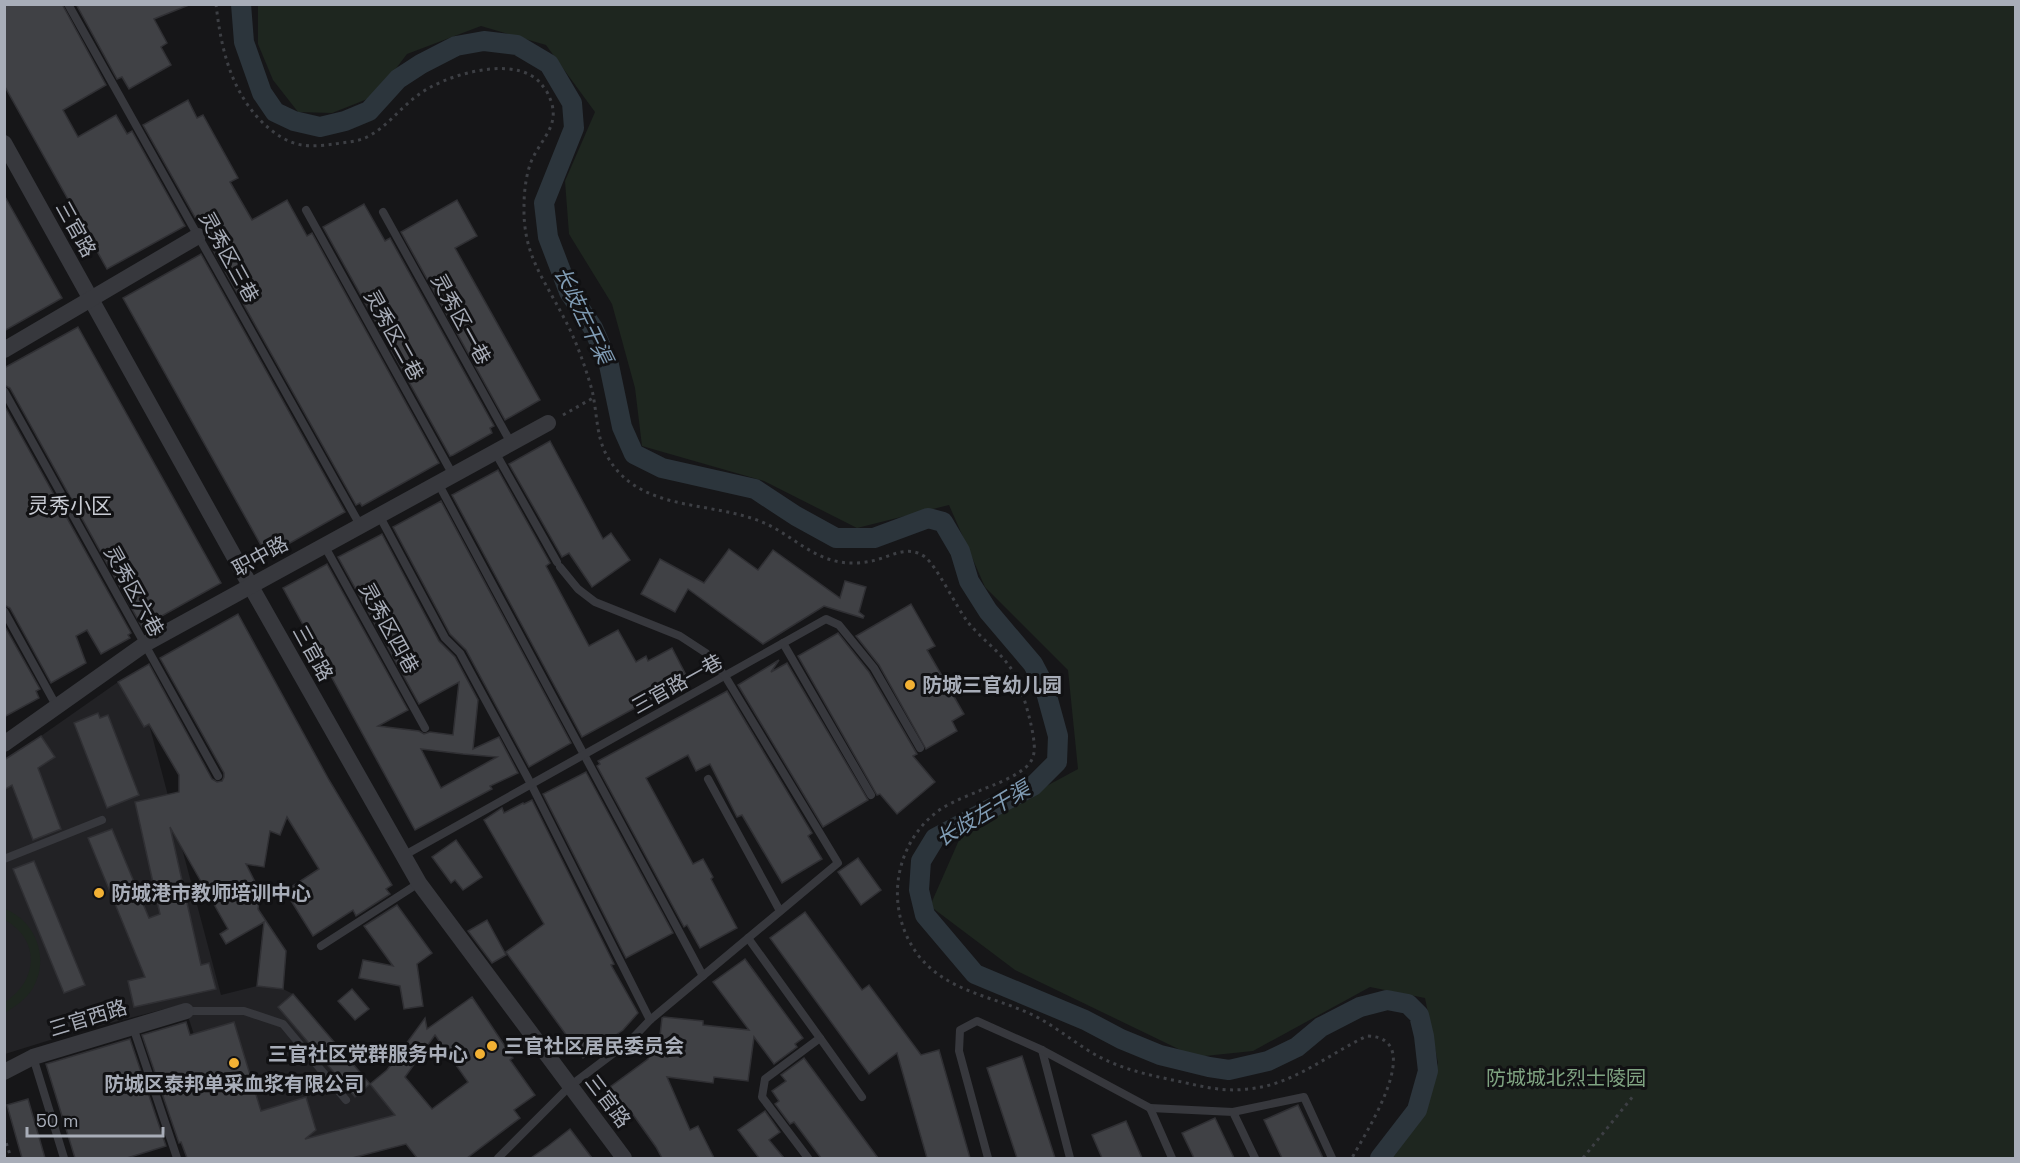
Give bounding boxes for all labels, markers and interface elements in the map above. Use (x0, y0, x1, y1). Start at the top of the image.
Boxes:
street label: 三官路 (50, 196, 102, 262)
street label: 灵秀区三巷 (193, 207, 265, 307)
water label: 长歧左干渠 (548, 262, 620, 371)
street label: 灵秀区一巷 (425, 269, 497, 369)
street label: 灵秀区二巷 (358, 285, 430, 385)
district label: 灵秀小区 (28, 492, 112, 519)
street label: 职中路 (227, 530, 293, 582)
street label: 灵秀区六巷 (98, 541, 170, 641)
street label: 灵秀区四巷 (353, 578, 425, 678)
street label: 三官路 (287, 620, 339, 686)
street label: 三官路一巷 (627, 648, 727, 720)
place label: 防城三官幼儿园 (922, 672, 1062, 698)
marker: 防城三官幼儿园 (903, 678, 917, 692)
water label: 长歧左干渠 (931, 773, 1037, 852)
place label: 防城港市教师培训中心 (111, 880, 311, 906)
marker: 防城港市教师培训中心 (92, 886, 106, 900)
street label: 三官西路 (46, 994, 130, 1042)
place label: 三官社区居民委员会 (504, 1033, 684, 1059)
marker: 三官社区居民委员会 (485, 1039, 499, 1053)
place label: 三官社区党群服务中心 (268, 1041, 468, 1067)
marker: 三官社区党群服务中心 (473, 1047, 487, 1061)
marker: 防城区泰邦单采血浆有限公司 (227, 1056, 241, 1070)
park label: 防城城北烈士陵园 (1486, 1065, 1646, 1091)
street label: 三官路 (580, 1069, 636, 1133)
place label: 防城区泰邦单采血浆有限公司 (104, 1071, 364, 1097)
scale bar (27, 1100, 164, 1138)
text: 50 m (36, 1109, 78, 1132)

